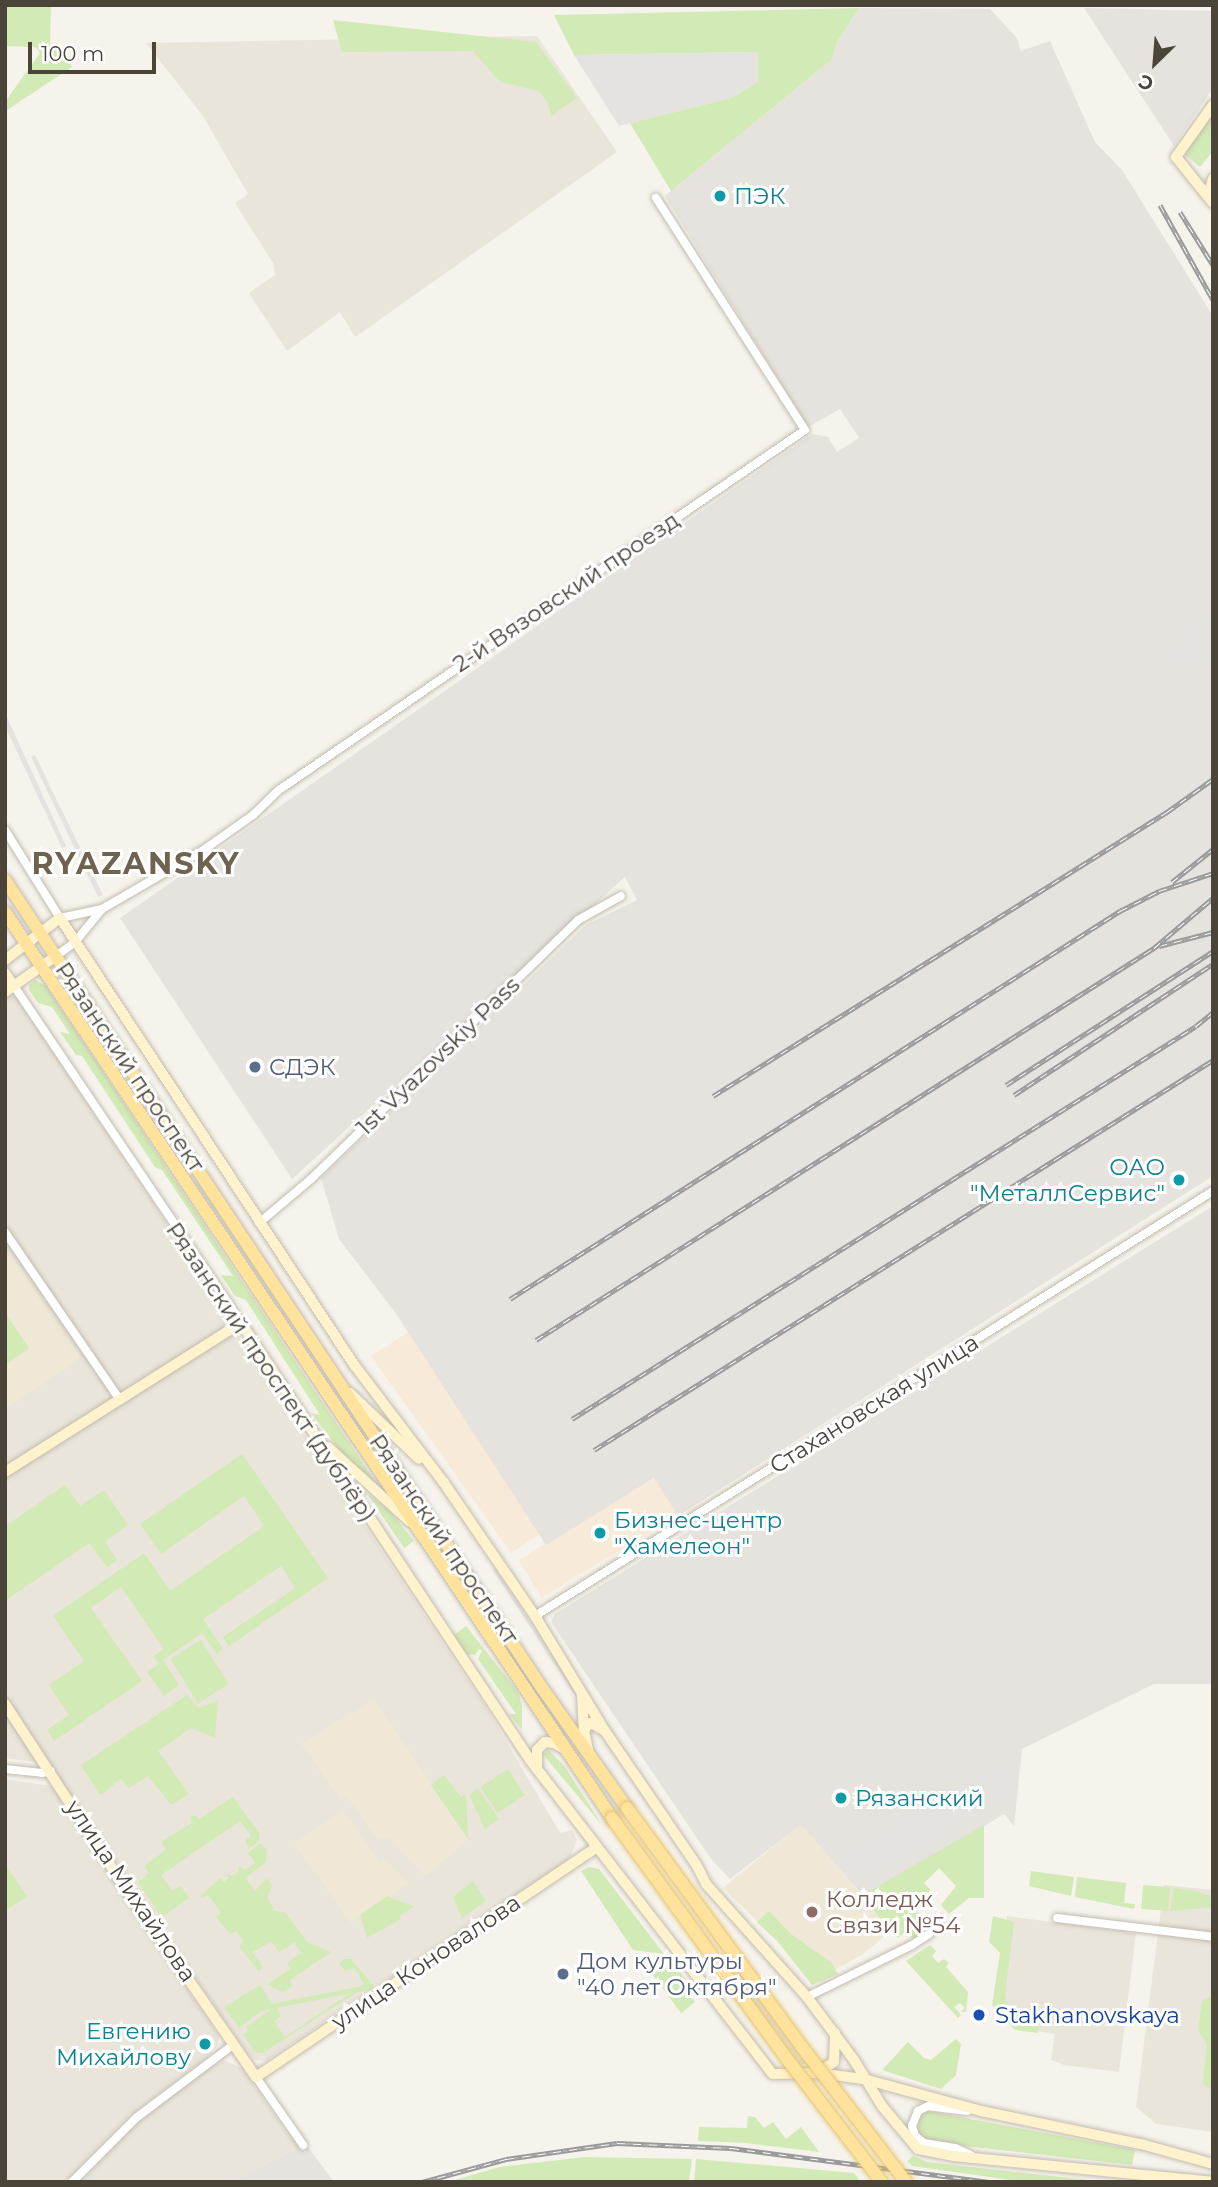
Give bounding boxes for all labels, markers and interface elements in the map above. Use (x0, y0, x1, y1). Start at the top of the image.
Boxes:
scale bar (32, 28, 159, 72)
north arrow (1120, 28, 1190, 98)
text: 100 m (41, 41, 104, 66)
text: С (1135, 69, 1157, 96)
place label: ПЭК (734, 182, 785, 210)
marker: ПЭК (712, 188, 728, 204)
street label: 2-й Вязовский проезд (448, 506, 684, 678)
district label: RYAZANSKY (33, 846, 239, 882)
street label: Рязанский проспект (49, 957, 211, 1177)
street label: 1st Vyazovskiy Pass (351, 971, 525, 1141)
place label: СДЭК (269, 1053, 336, 1081)
marker: СДЭК (247, 1059, 263, 1075)
place label: ОАО "МеталлСервис" (970, 1153, 1165, 1207)
marker: ОАО "МеталлСервис" (1171, 1172, 1187, 1188)
street label: Рязанский проспект (дублёр) (160, 1217, 382, 1527)
street label: Стахановская улица (764, 1328, 984, 1480)
street label: Рязанский проспект (363, 1429, 525, 1649)
place label: Бизнес-центр "Хамелеон" (614, 1506, 782, 1560)
marker: Бизнес-центр "Хамелеон" (592, 1525, 608, 1541)
place label: Рязанский (855, 1784, 984, 1812)
marker: Рязанский (833, 1790, 849, 1806)
street label: улица Михайлова (60, 1795, 202, 1987)
place label: Колледж Связи №54 (826, 1885, 960, 1939)
street label: улица Коновалова (326, 1888, 526, 2036)
marker: Колледж Связи №54 (804, 1904, 820, 1920)
place label: Дом культуры "40 лет Октября" (577, 1947, 777, 2001)
marker: Дом культуры "40 лет Октября" (555, 1966, 571, 1982)
place label: Stakhanovskaya (995, 2001, 1180, 2029)
marker: Stakhanovskaya (969, 2005, 989, 2025)
place label: Евгению Михайлову (56, 2017, 191, 2071)
marker: Евгению Михайлову (197, 2036, 213, 2052)

